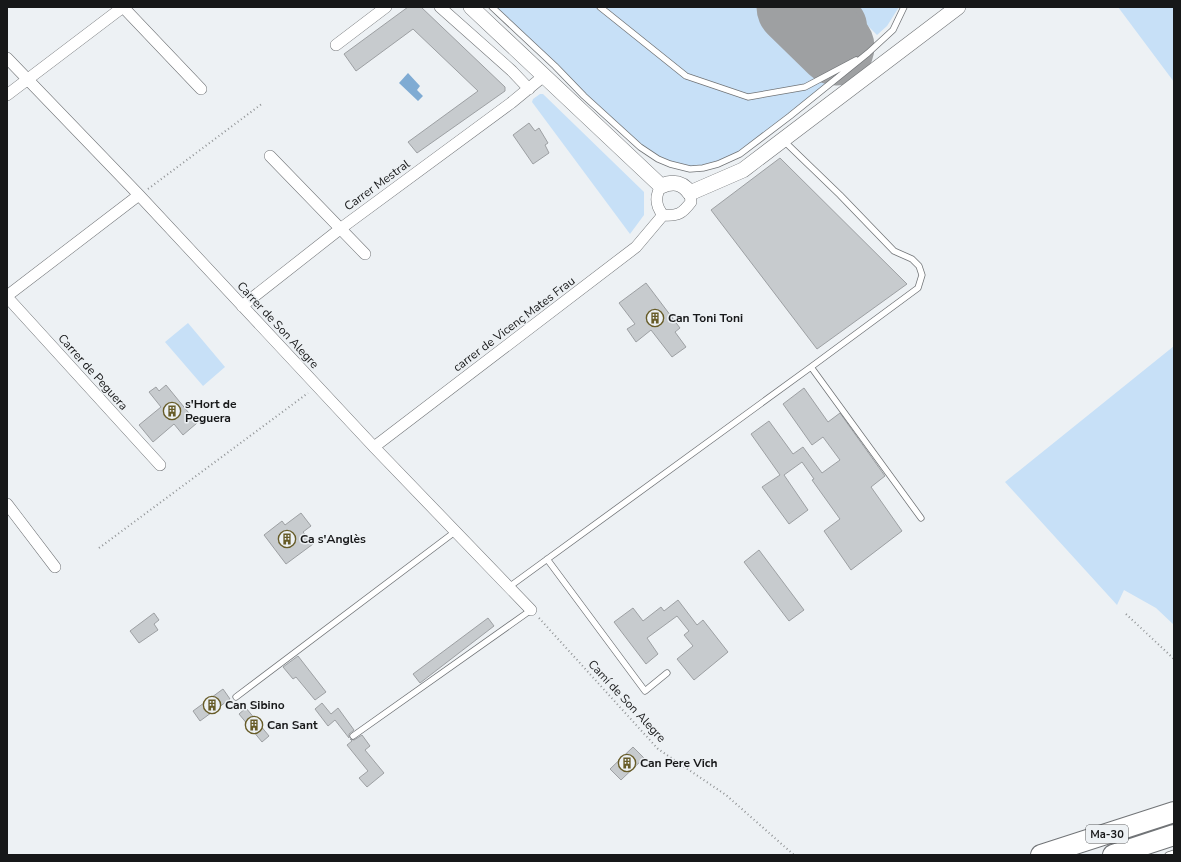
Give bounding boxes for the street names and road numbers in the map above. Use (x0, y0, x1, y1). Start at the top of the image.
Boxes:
street label: Carrer Mestral (341, 156, 413, 214)
street label: carrer de Vicenç Mates Frau (450, 273, 578, 375)
street label: Carrer de Son Alegre (234, 278, 322, 372)
street label: Carrer de Peguera (54, 330, 132, 414)
street label: Camí de Son Alegre (585, 656, 669, 746)
road number: Ma-30 (1086, 825, 1128, 843)

